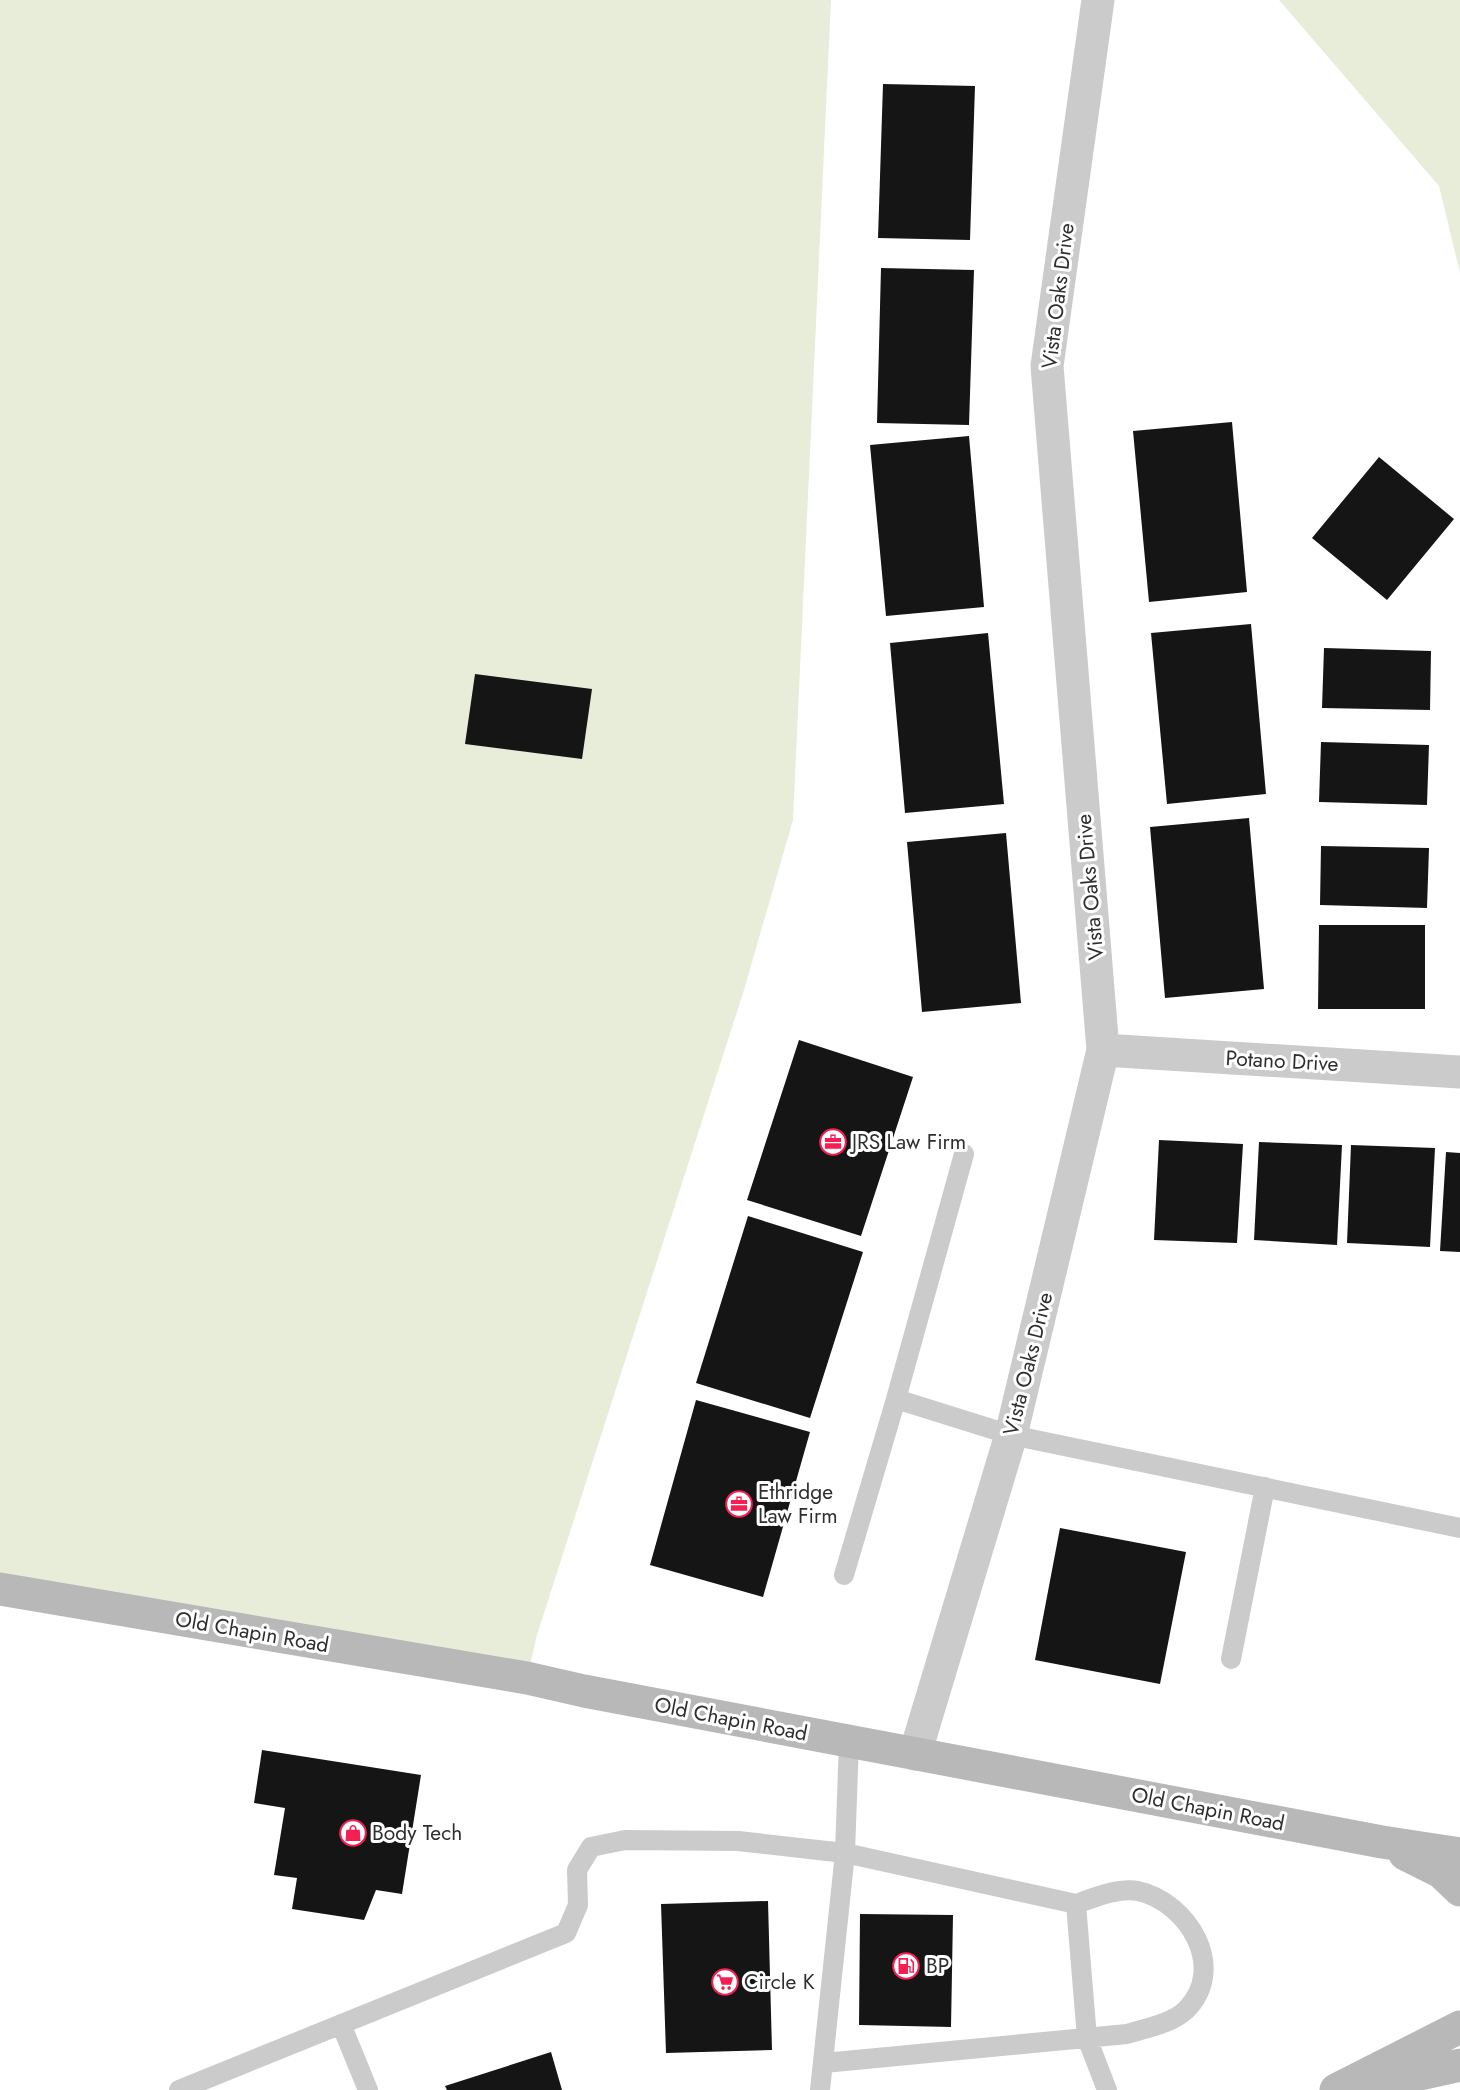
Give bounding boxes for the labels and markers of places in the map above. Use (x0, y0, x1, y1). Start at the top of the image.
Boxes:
office icon: JRS Law Firm (818, 1127, 848, 1157)
place label: JRS Law Firm (849, 1127, 966, 1157)
place label: Ethridge Law Firm (758, 1477, 838, 1531)
office icon: Ethridge Law Firm (724, 1489, 754, 1519)
shop icon: Body Tech (338, 1818, 368, 1848)
place label: Body Tech (372, 1818, 462, 1848)
fuel station icon: BP (891, 1951, 921, 1981)
place label: BP (926, 1951, 949, 1981)
supermarket icon: Circle K (710, 1967, 740, 1997)
place label: Circle K (744, 1967, 815, 1997)

